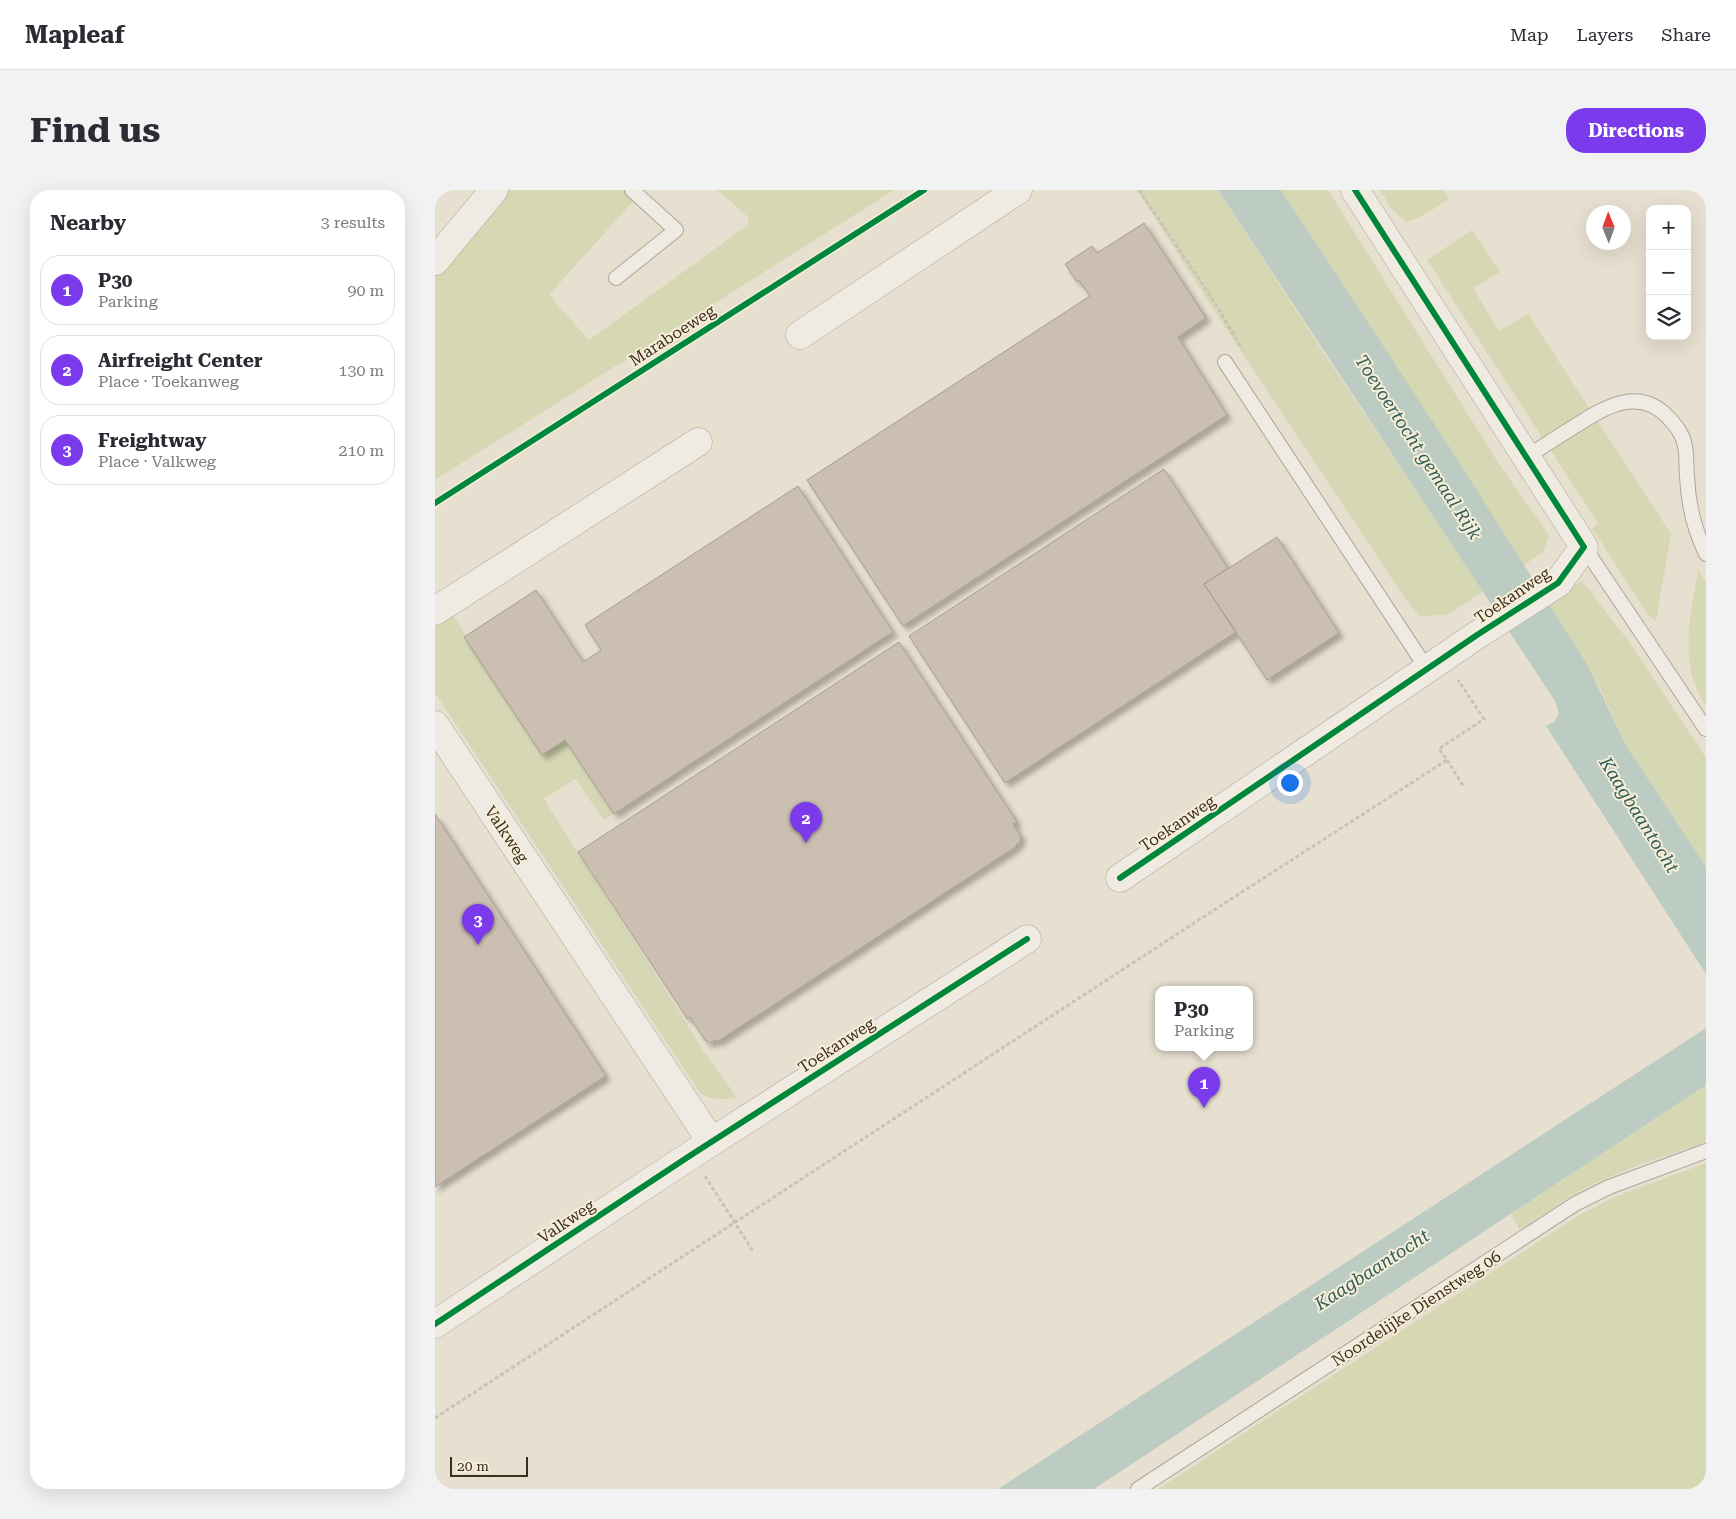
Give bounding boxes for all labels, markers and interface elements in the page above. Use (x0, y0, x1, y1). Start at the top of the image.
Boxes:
text: Mapleaf (25, 21, 125, 49)
text: Map (1510, 24, 1549, 45)
text: Layers (1577, 24, 1633, 45)
text: Share (1661, 24, 1711, 45)
button: Directions (1566, 108, 1706, 153)
text: Find us (30, 110, 160, 151)
north arrow (1586, 205, 1631, 250)
map controls (1646, 205, 1691, 340)
button: + (1646, 205, 1691, 250)
text: Nearby (50, 211, 126, 235)
text: 3 results (321, 213, 385, 232)
button: − (1646, 250, 1691, 295)
text: P30 (98, 269, 132, 292)
text: 1 (63, 281, 71, 300)
text: 90 m (347, 281, 384, 300)
text: Parking (98, 292, 158, 311)
button: layers (1646, 295, 1691, 340)
street label: Maraboeweg (626, 300, 719, 370)
text: Airfreight Center (98, 349, 263, 372)
water label: Toevoertocht gemaal Rijk (1351, 350, 1486, 543)
text: 2 (63, 361, 71, 380)
text: 130 m (338, 361, 384, 380)
text: Place · Toekanweg (98, 372, 239, 391)
text: Freightway (98, 429, 206, 452)
text: 3 (63, 441, 71, 460)
text: 210 m (338, 441, 384, 460)
text: Place · Valkweg (98, 452, 216, 471)
street label: Toekanweg (1471, 563, 1555, 628)
water label: Kaagbaantocht (1595, 752, 1684, 877)
your location (1277, 770, 1303, 796)
street label: Toekanweg (1136, 791, 1220, 856)
street label: Valkweg (481, 802, 533, 867)
pin: 2 (790, 802, 822, 843)
pin: 3 (462, 904, 494, 945)
popup (1155, 986, 1253, 1051)
text: P30 (1174, 998, 1209, 1021)
street label: Toekanweg (795, 1013, 879, 1077)
text: Parking (1174, 1021, 1234, 1040)
pin: 1 (1188, 1067, 1220, 1108)
street label: Valkweg (534, 1195, 599, 1247)
water label: Kaagbaantocht (1310, 1225, 1433, 1315)
street label: Noordelijke Dienstweg 06 (1328, 1247, 1504, 1370)
scale bar (450, 1454, 527, 1477)
text: 20 m (457, 1458, 489, 1474)

